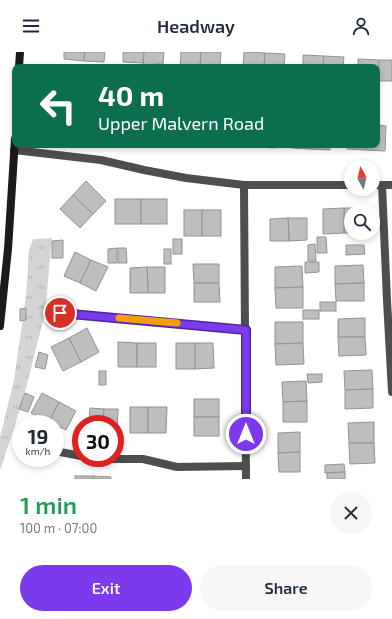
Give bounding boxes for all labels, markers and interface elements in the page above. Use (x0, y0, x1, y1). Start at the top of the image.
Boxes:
icon: menu (20, 15, 42, 37)
text: Headway (157, 15, 235, 37)
icon: person (350, 15, 372, 37)
text: 40 m (98, 78, 164, 112)
icon: left (32, 80, 84, 132)
text: Upper Malvern Road (98, 112, 264, 134)
north arrow (344, 160, 380, 196)
map controls (344, 160, 380, 240)
button: search (344, 204, 380, 240)
pin (43, 296, 77, 330)
icon: arrive (49, 302, 71, 324)
position arrow (225, 413, 267, 455)
speed limit sign: 30 (72, 415, 124, 467)
text: 19 (28, 424, 48, 448)
text: km/h (26, 445, 50, 457)
text: 1 min (20, 490, 77, 519)
button: close (330, 492, 372, 534)
text: 100 m · 07:00 (20, 520, 97, 536)
button: Exit (20, 565, 192, 611)
button: Share (200, 565, 372, 611)

